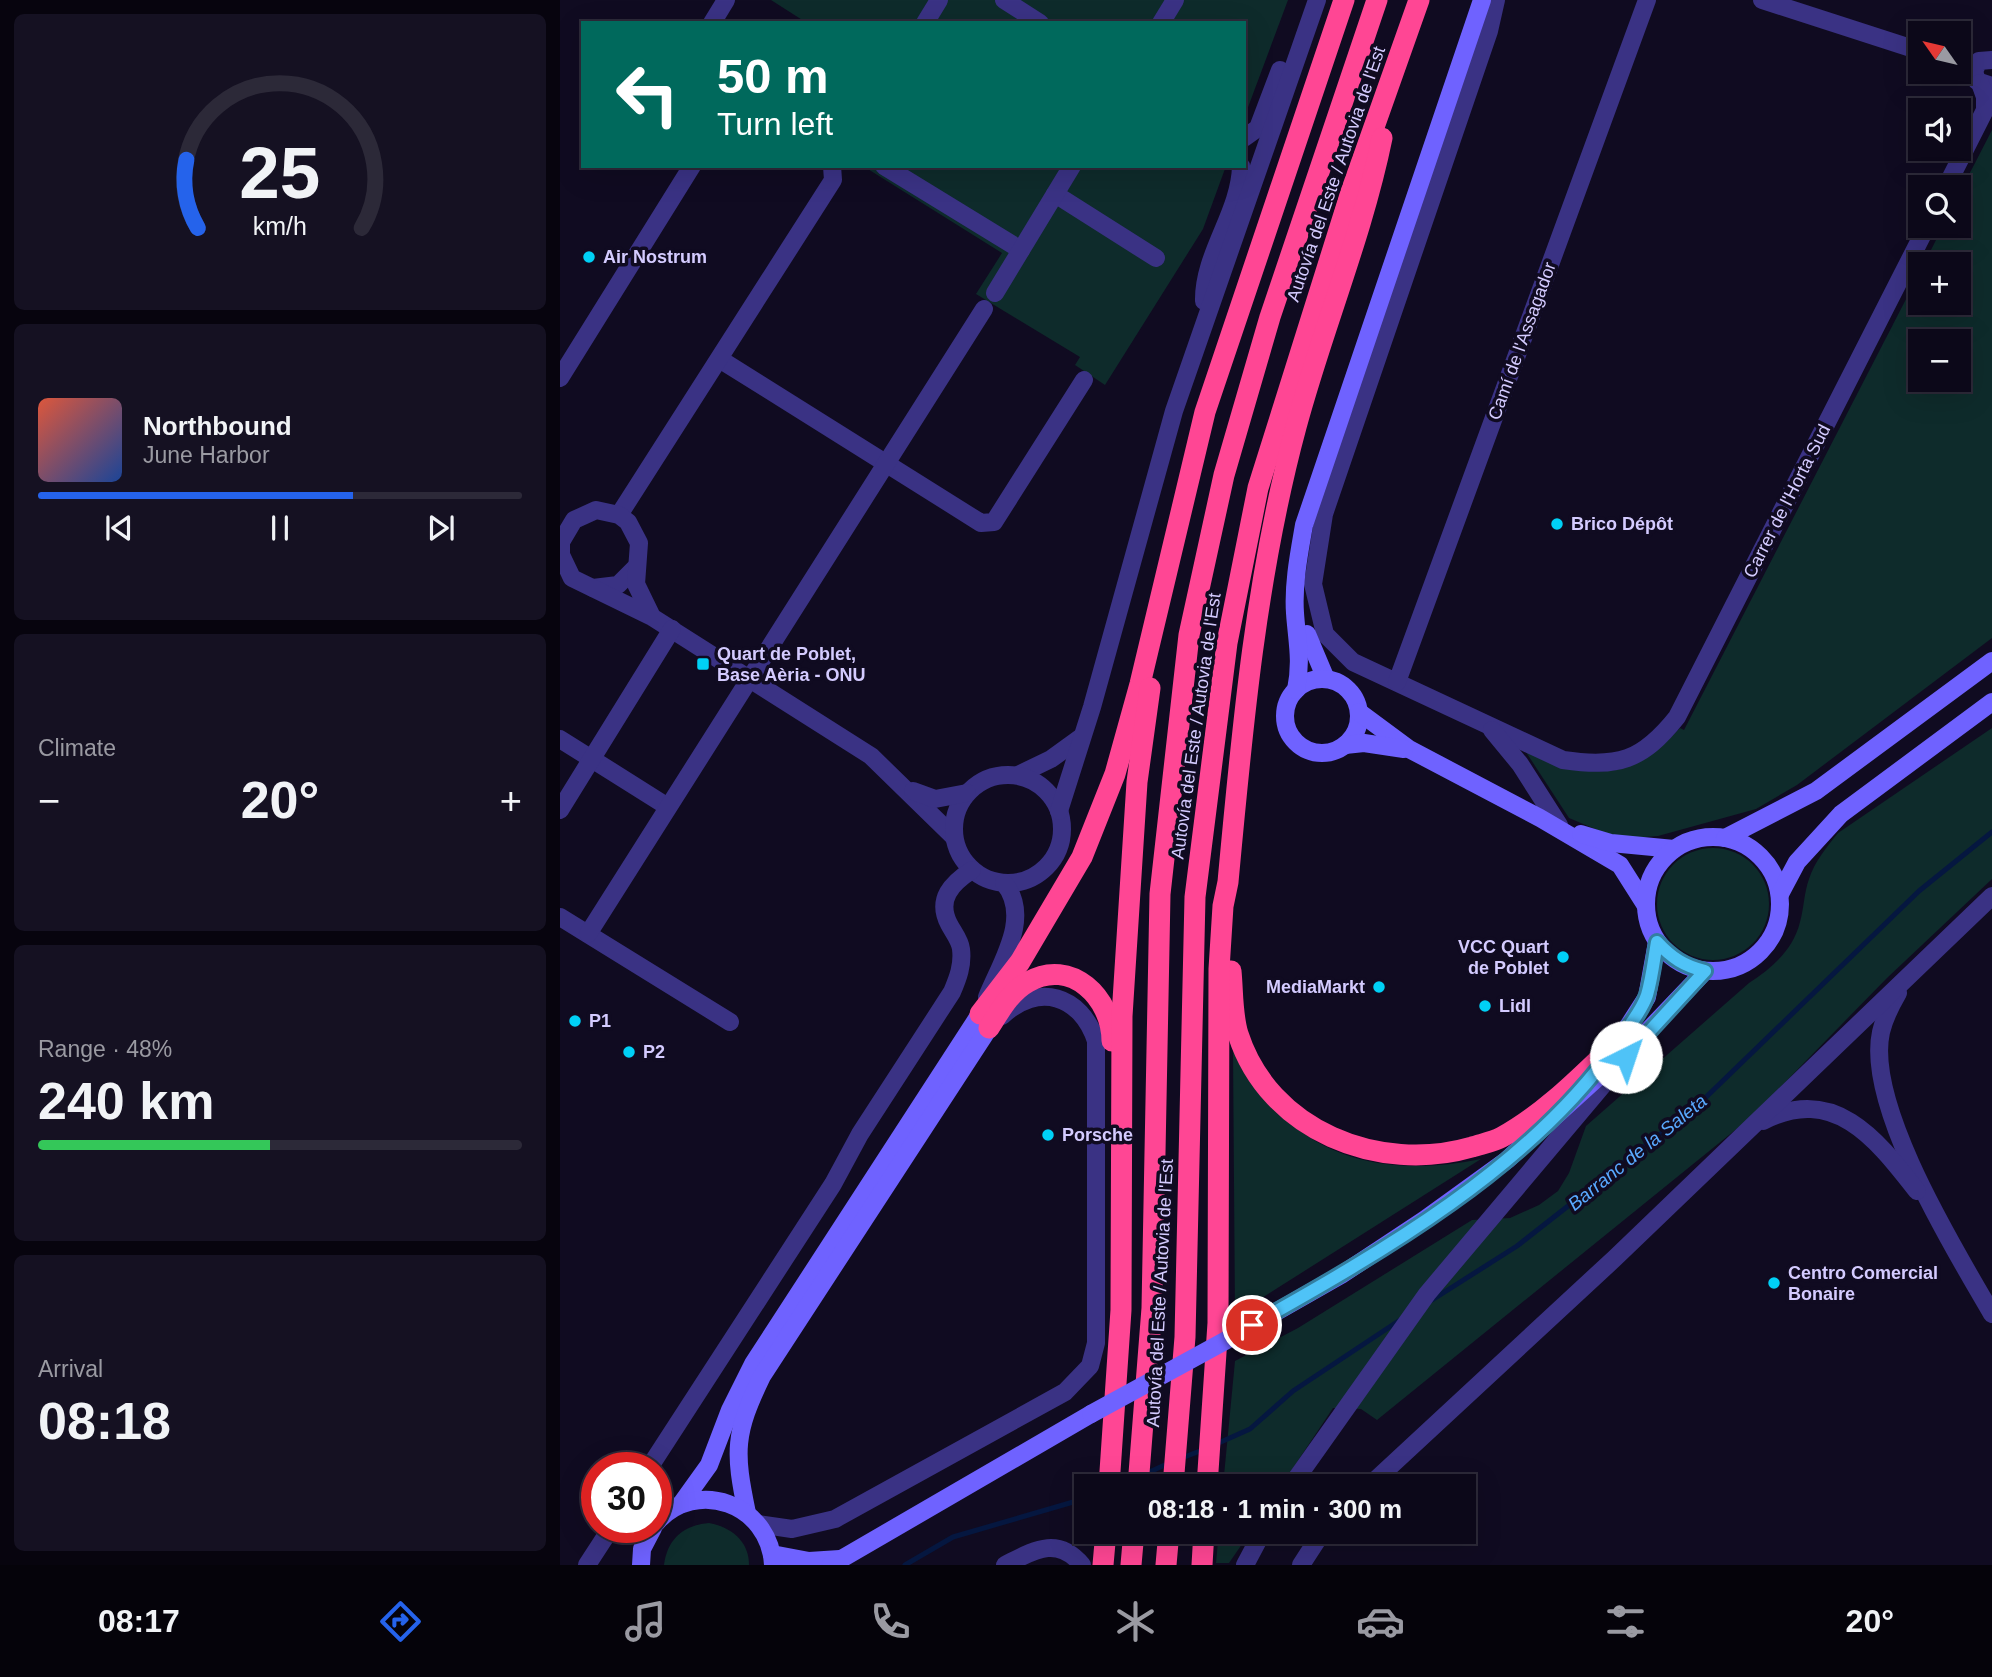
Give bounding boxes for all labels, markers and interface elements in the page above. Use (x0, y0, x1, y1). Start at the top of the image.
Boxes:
north arrow (1908, 21, 1970, 84)
map controls (1908, 21, 1971, 392)
street label: Autovía del Este / Autovia de l'Est (1283, 44, 1389, 304)
icon: left (602, 49, 693, 140)
text: 50 m (717, 49, 829, 103)
button: sound (1908, 98, 1971, 161)
text: Turn left (717, 106, 833, 142)
text: 25 (240, 132, 320, 213)
button: search (1908, 175, 1971, 238)
text: km/h (253, 212, 307, 240)
place label: Air Nostrum (603, 247, 707, 267)
marker: Air Nostrum (581, 249, 597, 265)
button: + (1908, 252, 1971, 315)
street label: Camí de l'Assagador (1484, 259, 1560, 423)
button: − (1908, 329, 1971, 392)
text: Northbound (143, 411, 292, 441)
street label: Carrer de l'Horta Sud (1740, 421, 1834, 581)
text: June Harbor (143, 442, 270, 468)
icon: previous (100, 509, 138, 547)
icon: pause (261, 509, 299, 547)
icon: next (422, 509, 460, 547)
place label: Brico Dépôt (1571, 514, 1673, 534)
marker: Brico Dépôt (1549, 516, 1565, 532)
street label: Autovía del Este / Autovia de l'Est (1167, 592, 1225, 860)
place label: Quart de Poblet, Base Aèria - ONU (717, 644, 865, 685)
marker: Quart de Poblet, Base Aèria - ONU (695, 656, 711, 672)
text: Climate (38, 735, 116, 761)
text: 20° (241, 771, 319, 829)
text: − (38, 780, 60, 822)
text: + (500, 780, 522, 822)
place label: VCC Quart de Poblet (1458, 937, 1549, 978)
marker: VCC Quart de Poblet (1555, 949, 1571, 965)
place label: MediaMarkt (1266, 977, 1365, 997)
marker: MediaMarkt (1371, 979, 1387, 995)
place label: Lidl (1499, 996, 1531, 1016)
marker: Lidl (1477, 998, 1493, 1014)
place label: P1 (589, 1011, 611, 1031)
marker: P1 (567, 1013, 583, 1029)
position arrow (1589, 1020, 1663, 1094)
text: Range · 48% (38, 1036, 172, 1062)
place label: P2 (643, 1042, 665, 1062)
marker: P2 (621, 1044, 637, 1060)
text: 240 km (38, 1072, 214, 1130)
water label: Barranc de la Saleta (1564, 1090, 1711, 1215)
place label: Porsche (1062, 1125, 1133, 1145)
marker: Porsche (1040, 1127, 1056, 1143)
street label: Autovía del Este / Autovia de l'Est (1143, 1158, 1177, 1428)
place label: Centro Comercial Bonaire (1788, 1263, 1938, 1304)
marker: Centro Comercial Bonaire (1766, 1275, 1782, 1291)
pin (1222, 1295, 1282, 1355)
icon: arrive (1233, 1306, 1271, 1344)
text: Arrival (38, 1356, 103, 1382)
text: 08:18 (38, 1392, 171, 1450)
speed limit sign: 30 (581, 1452, 672, 1543)
text: 08:18 · 1 min · 300 m (1148, 1494, 1402, 1524)
icon: directions (376, 1597, 425, 1646)
icon: music (621, 1597, 670, 1646)
icon: phone (866, 1597, 915, 1646)
icon: climate (1111, 1597, 1160, 1646)
icon: car (1356, 1597, 1405, 1646)
icon: filters (1601, 1597, 1650, 1646)
text: 08:17 (98, 1603, 180, 1639)
text: 20° (1846, 1603, 1894, 1639)

